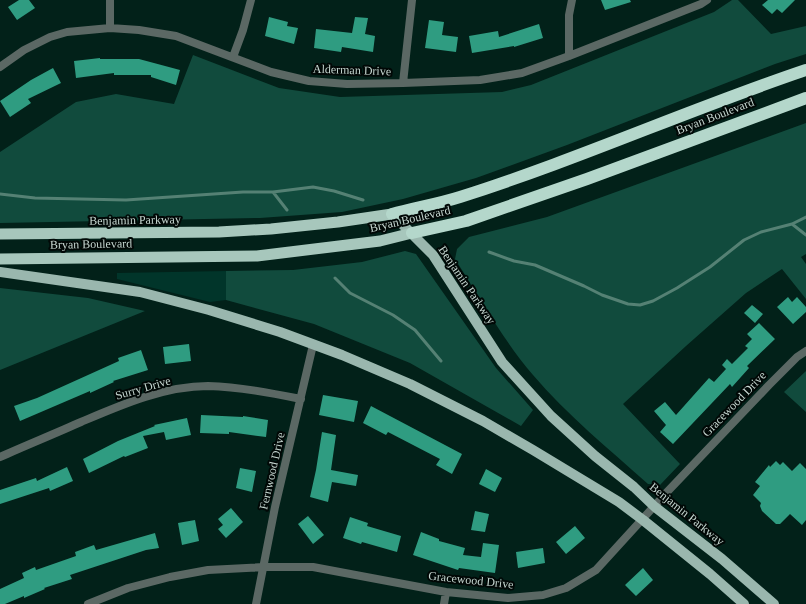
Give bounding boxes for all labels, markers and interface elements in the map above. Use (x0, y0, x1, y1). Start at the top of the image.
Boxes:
street label: Alderman Drive (313, 62, 391, 78)
street label: Bryan Boulevard (674, 95, 756, 137)
street label: Bryan Boulevard (368, 203, 452, 235)
street label: Benjamin Parkway (89, 212, 181, 228)
street label: Bryan Boulevard (50, 236, 132, 252)
street label: Benjamin Parkway (436, 243, 498, 327)
street label: Gracewood Drive (699, 368, 769, 440)
street label: Surry Drive (114, 373, 172, 403)
street label: Fernwood Drive (256, 431, 288, 511)
street label: Benjamin Parkway (647, 480, 727, 548)
street label: Gracewood Drive (428, 569, 514, 591)

